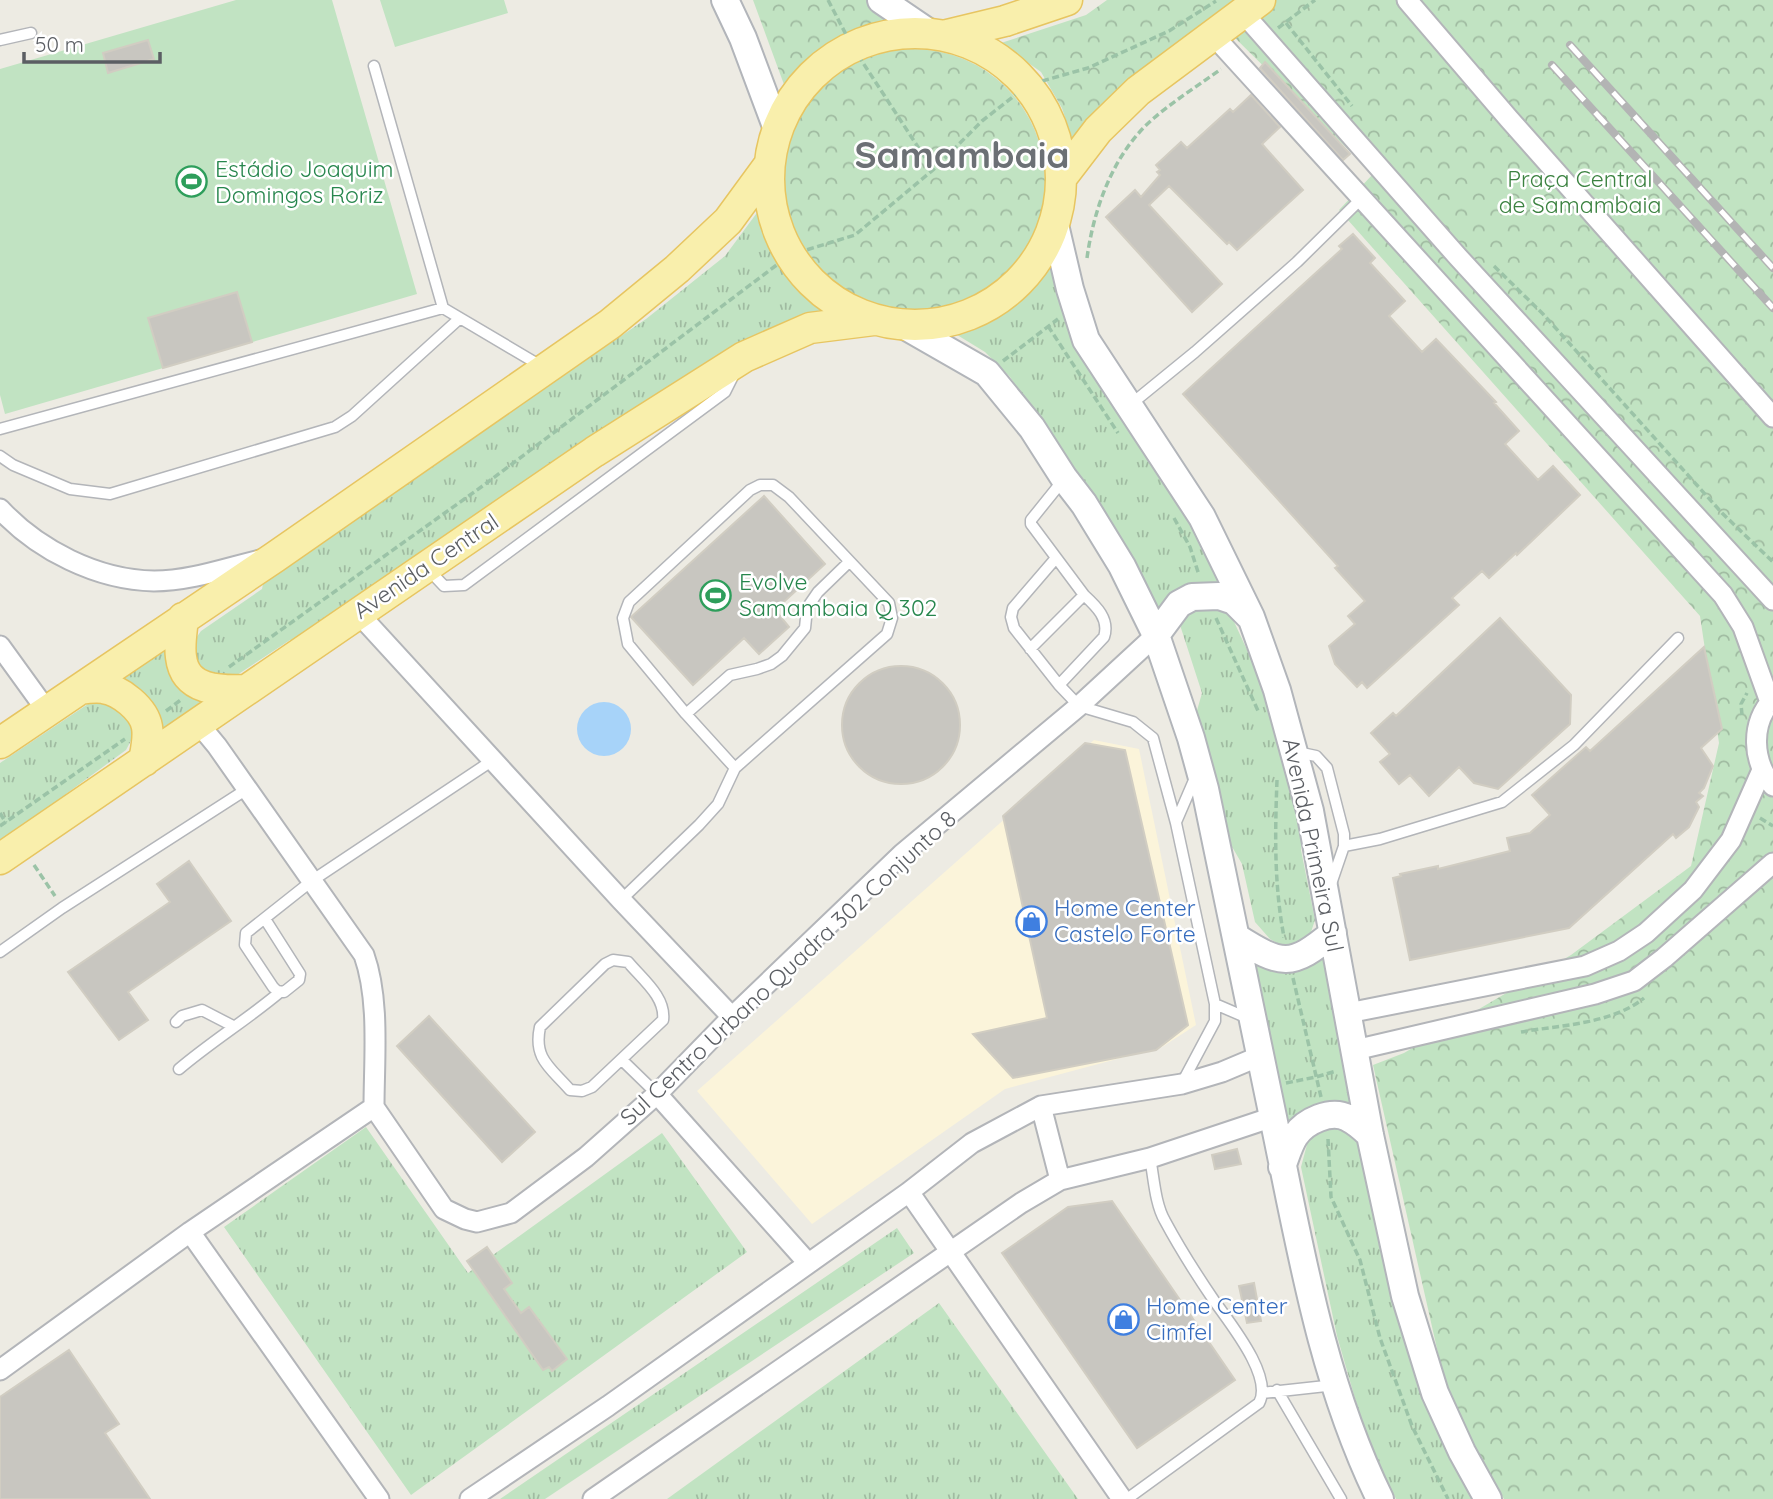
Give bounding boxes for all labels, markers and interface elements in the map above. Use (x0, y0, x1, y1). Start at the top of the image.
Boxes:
scale bar (24, 21, 161, 65)
text: 50 m (35, 31, 84, 57)
district label: Samambaia (854, 131, 1070, 177)
place label: Estádio Joaquim Domingos Roriz (215, 154, 394, 209)
park label: Praça Central de Samambaia (1499, 164, 1661, 219)
sports icon: Estádio Joaquim Domingos Roriz (175, 165, 209, 199)
street label: Avenida Central (348, 506, 504, 625)
place label: Evolve Samambaia Q 302 (739, 567, 937, 622)
sports icon: Evolve Samambaia Q 302 (699, 578, 733, 612)
street label: Avenida Primeira Sul (1277, 735, 1350, 955)
street label: Sul Centro Urbano Quadra 302 Conjunto 8 (614, 804, 962, 1131)
place label: Home Center Castelo Forte (1054, 893, 1196, 948)
shop icon: Home Center Castelo Forte (1014, 904, 1048, 938)
place label: Home Center Cimfel (1146, 1291, 1288, 1346)
shop icon: Home Center Cimfel (1106, 1302, 1140, 1336)

